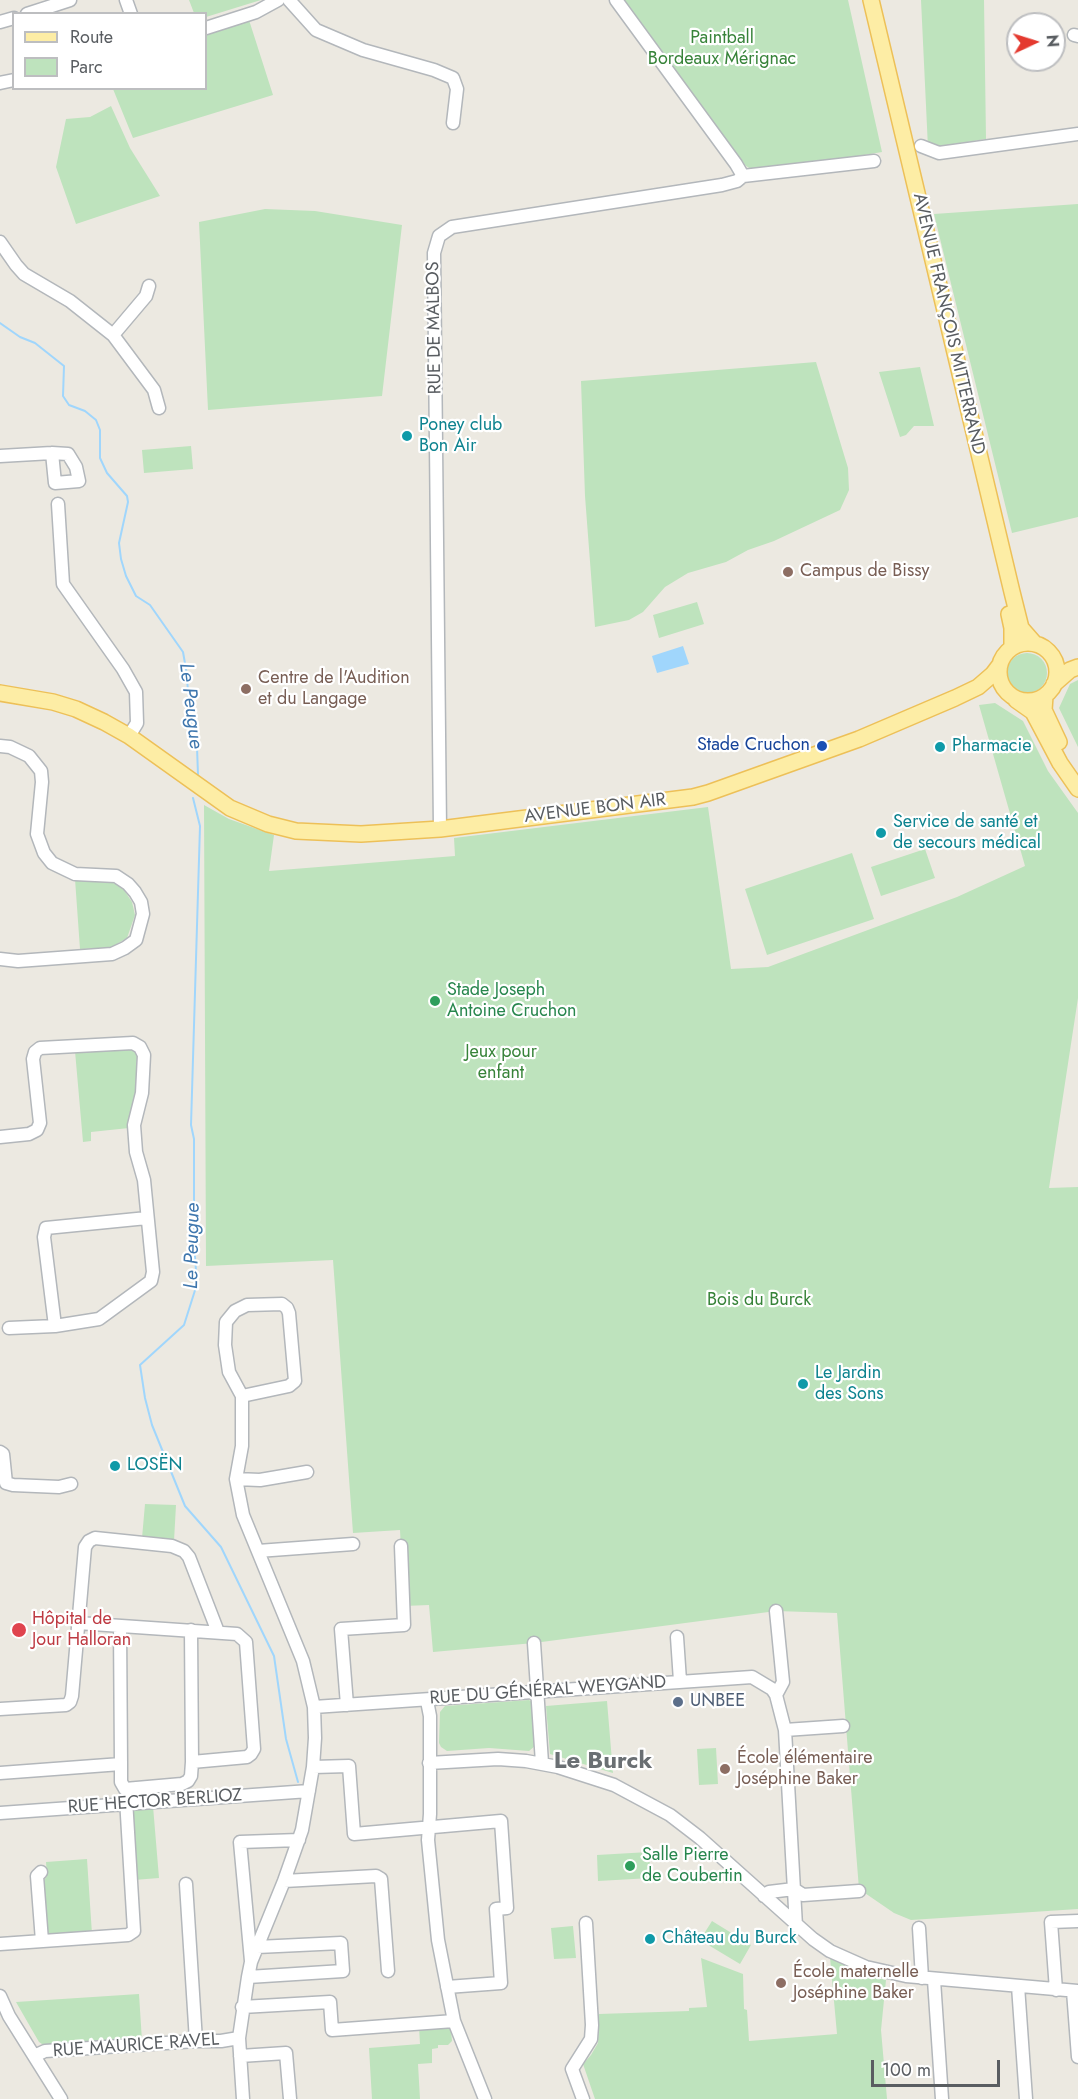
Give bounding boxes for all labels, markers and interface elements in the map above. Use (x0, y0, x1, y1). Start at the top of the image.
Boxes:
legend (12, 12, 207, 90)
north arrow (1006, 12, 1066, 72)
text: Route (70, 24, 113, 50)
park label: Paintball Bordeaux Mérignac (648, 28, 796, 70)
text: N (1041, 34, 1064, 48)
text: Parc (70, 54, 103, 80)
street label: AVENUE FRANÇOIS MITTERRAND (907, 191, 989, 457)
street label: RUE DE MALBOS (423, 261, 447, 395)
place label: Poney club Bon Air (419, 415, 502, 458)
marker: Poney club Bon Air (400, 429, 414, 443)
place label: Campus de Bissy (800, 561, 929, 583)
marker: Campus de Bissy (781, 565, 795, 579)
water label: Le Peugue (173, 662, 207, 750)
place label: Centre de l'Audition et du Langage (258, 668, 410, 710)
marker: Centre de l'Audition et du Langage (239, 682, 253, 696)
place label: Stade Cruchon (697, 735, 810, 757)
place label: Pharmacie (952, 736, 1031, 758)
marker: Stade Cruchon (815, 739, 829, 753)
marker: Pharmacie (933, 740, 947, 754)
street label: AVENUE BON AIR (523, 790, 667, 828)
place label: Service de santé et de secours médical (893, 812, 1041, 854)
marker: Service de santé et de secours médical (874, 826, 888, 840)
place label: Stade Joseph Antoine Cruchon (447, 980, 577, 1022)
marker: Stade Joseph Antoine Cruchon (428, 994, 442, 1008)
park label: Jeux pour enfant (465, 1042, 537, 1084)
water label: Le Peugue (180, 1203, 206, 1289)
park label: Bois du Burck (707, 1290, 811, 1312)
place label: Le Jardin des Sons (815, 1363, 884, 1406)
marker: Le Jardin des Sons (796, 1377, 810, 1391)
place label: LOSËN (127, 1455, 182, 1477)
marker: LOSËN (108, 1459, 122, 1473)
place label: Hôpital de Jour Halloran (32, 1609, 131, 1652)
marker: Hôpital de Jour Halloran (10, 1621, 28, 1639)
street label: RUE DU GÉNÉRAL WEYGAND (429, 1672, 667, 1710)
place label: UNBEE (690, 1691, 745, 1713)
marker: UNBEE (671, 1695, 685, 1709)
district label: Le Burck (554, 1748, 652, 1776)
place label: École élémentaire Joséphine Baker (737, 1748, 872, 1790)
marker: École élémentaire Joséphine Baker (718, 1762, 732, 1776)
street label: RUE HECTOR BERLIOZ (67, 1785, 243, 1819)
place label: Salle Pierre de Coubertin (642, 1845, 743, 1888)
marker: Salle Pierre de Coubertin (623, 1859, 637, 1873)
place label: Château du Burck (662, 1928, 797, 1950)
marker: Château du Burck (643, 1932, 657, 1946)
place label: École maternelle Joséphine Baker (793, 1962, 919, 2004)
marker: École maternelle Joséphine Baker (774, 1976, 788, 1990)
street label: RUE MAURICE RAVEL (52, 2029, 220, 2063)
scale bar (874, 2048, 1003, 2086)
text: 100 m (882, 2057, 931, 2083)

